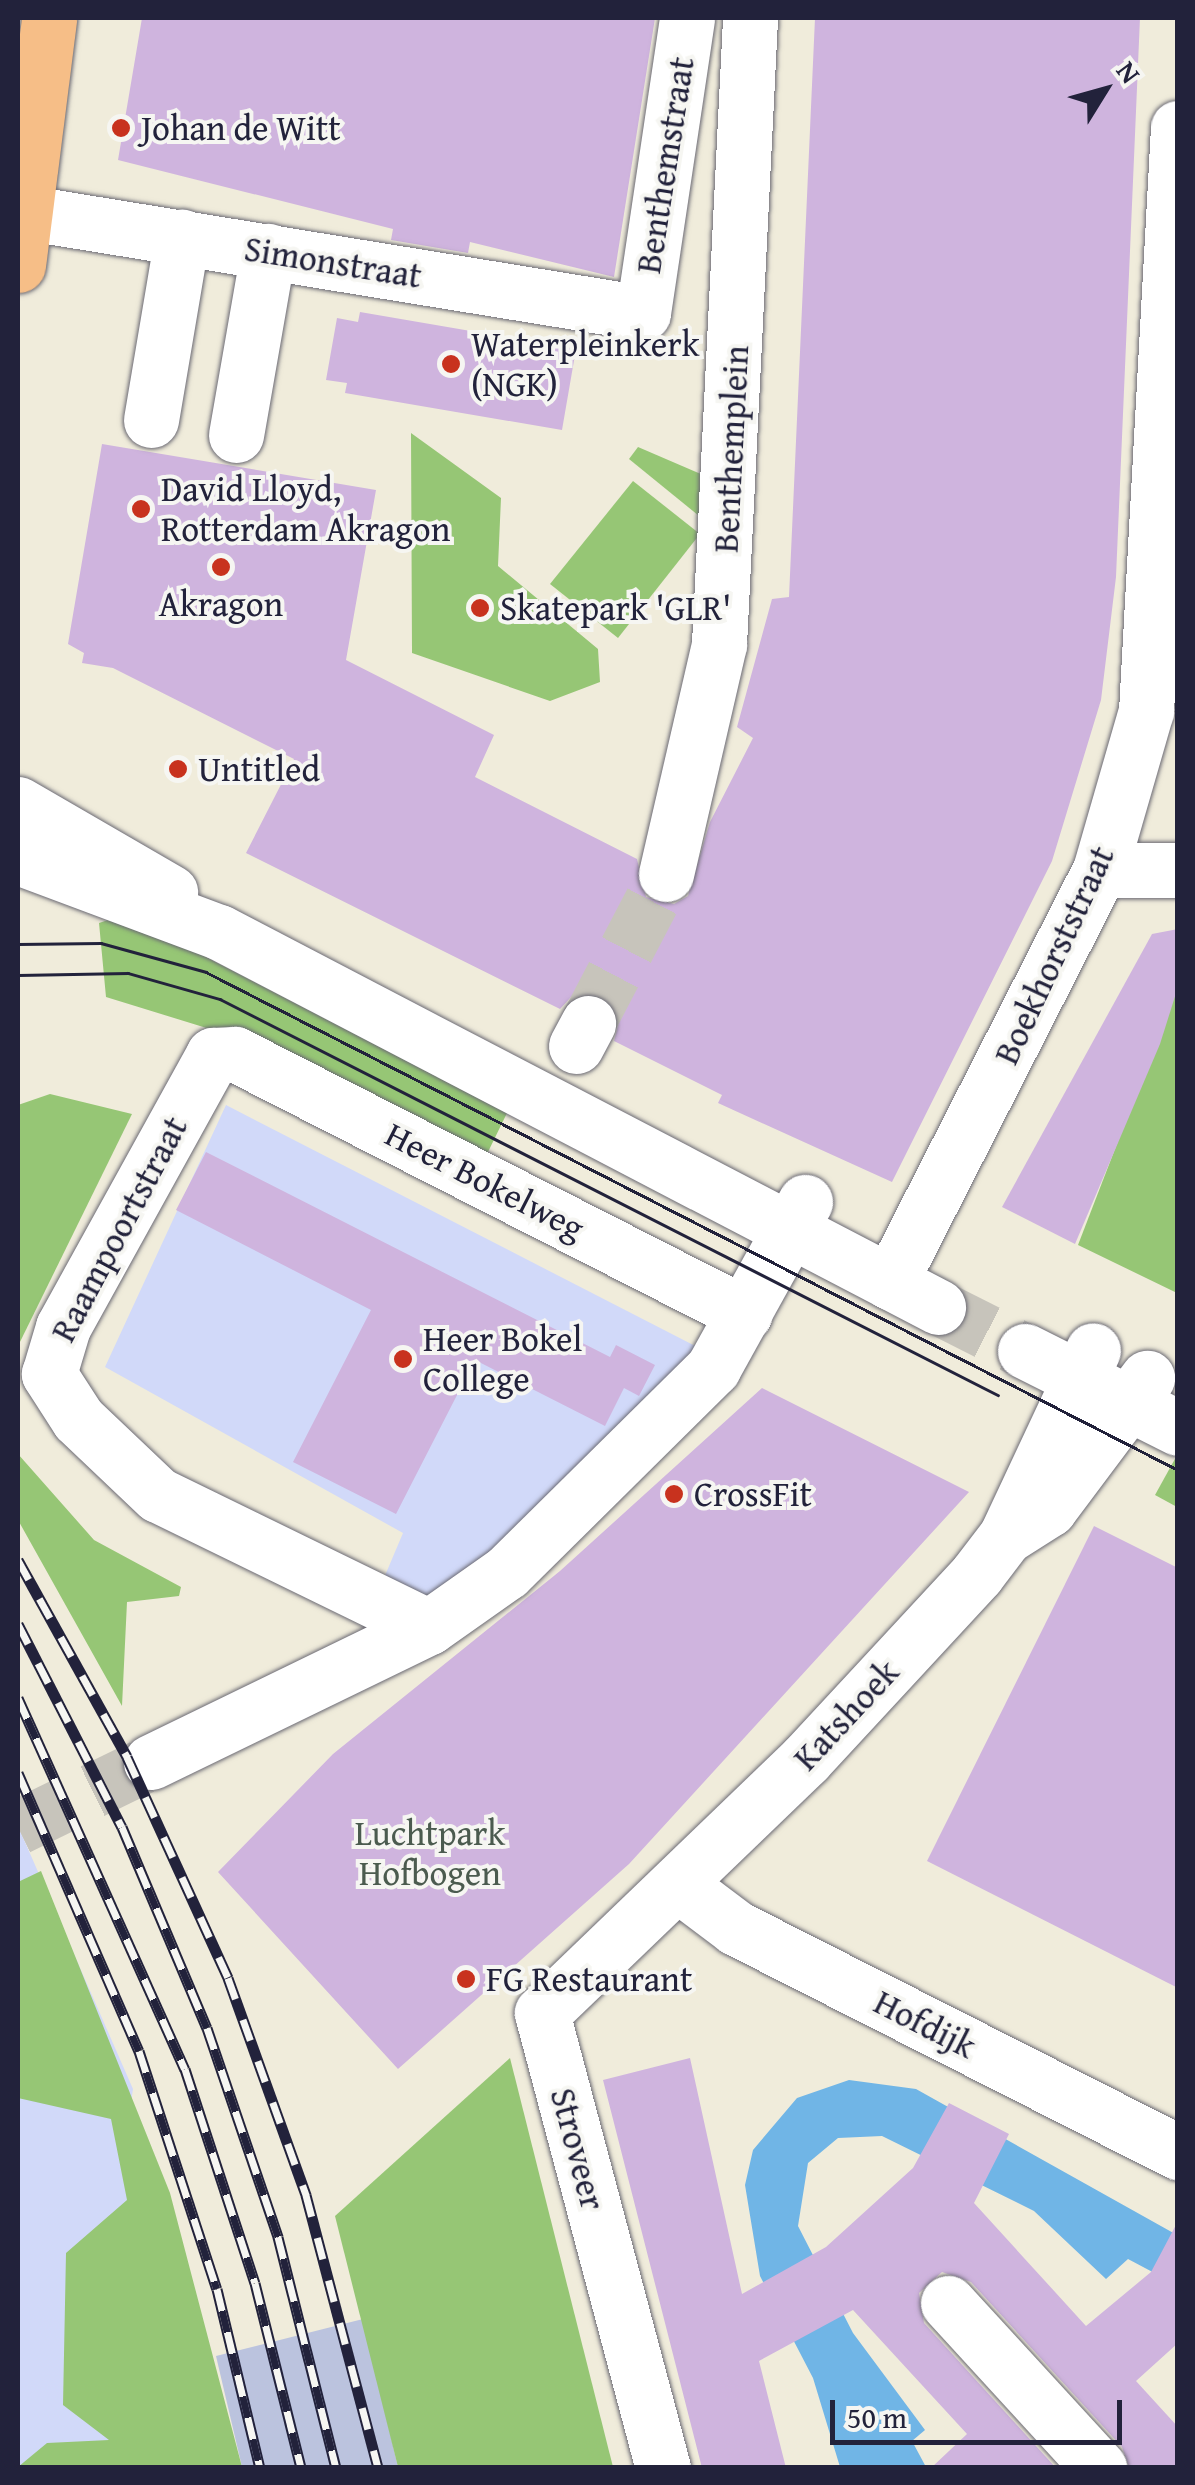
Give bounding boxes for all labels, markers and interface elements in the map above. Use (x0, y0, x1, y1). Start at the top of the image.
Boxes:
north arrow (1055, 40, 1155, 140)
text: N (1107, 52, 1151, 91)
street label: Benthemstraat (627, 54, 703, 276)
place label: Johan de Witt (141, 107, 341, 149)
marker: Johan de Witt (110, 117, 132, 139)
street label: Simonstraat (241, 227, 425, 297)
place label: Waterpleinkerk (NGK) (471, 323, 699, 405)
street label: Benthemplein (705, 344, 757, 554)
marker: Waterpleinkerk (NGK) (440, 353, 462, 375)
place label: David Lloyd, Rotterdam Akragon (161, 468, 450, 550)
marker: David Lloyd, Rotterdam Akragon (130, 498, 152, 520)
marker: Akragon (210, 556, 232, 578)
place label: Akragon (159, 583, 283, 625)
place label: Skatepark 'GLR' (500, 587, 731, 629)
marker: Skatepark 'GLR' (469, 597, 491, 619)
place label: Untitled (198, 748, 320, 790)
marker: Untitled (167, 758, 189, 780)
street label: Boekhorststraat (985, 839, 1123, 1071)
street label: Raampoortstraat (42, 1109, 196, 1349)
street label: Heer Bokelweg (379, 1113, 591, 1249)
place label: Heer Bokel College (423, 1318, 582, 1400)
marker: Heer Bokel College (392, 1348, 414, 1370)
place label: CrossFit (694, 1473, 812, 1515)
marker: CrossFit (663, 1483, 685, 1505)
street label: Katshoek (785, 1651, 907, 1779)
park label: Luchtpark Hofbogen (355, 1812, 505, 1894)
place label: FG Restaurant (486, 1958, 692, 2000)
marker: FG Restaurant (455, 1968, 477, 1990)
street label: Hofdijk (867, 1981, 983, 2067)
street label: Stroveer (542, 2084, 614, 2214)
scale bar (835, 2380, 1128, 2442)
text: 50 m (847, 2395, 907, 2439)

